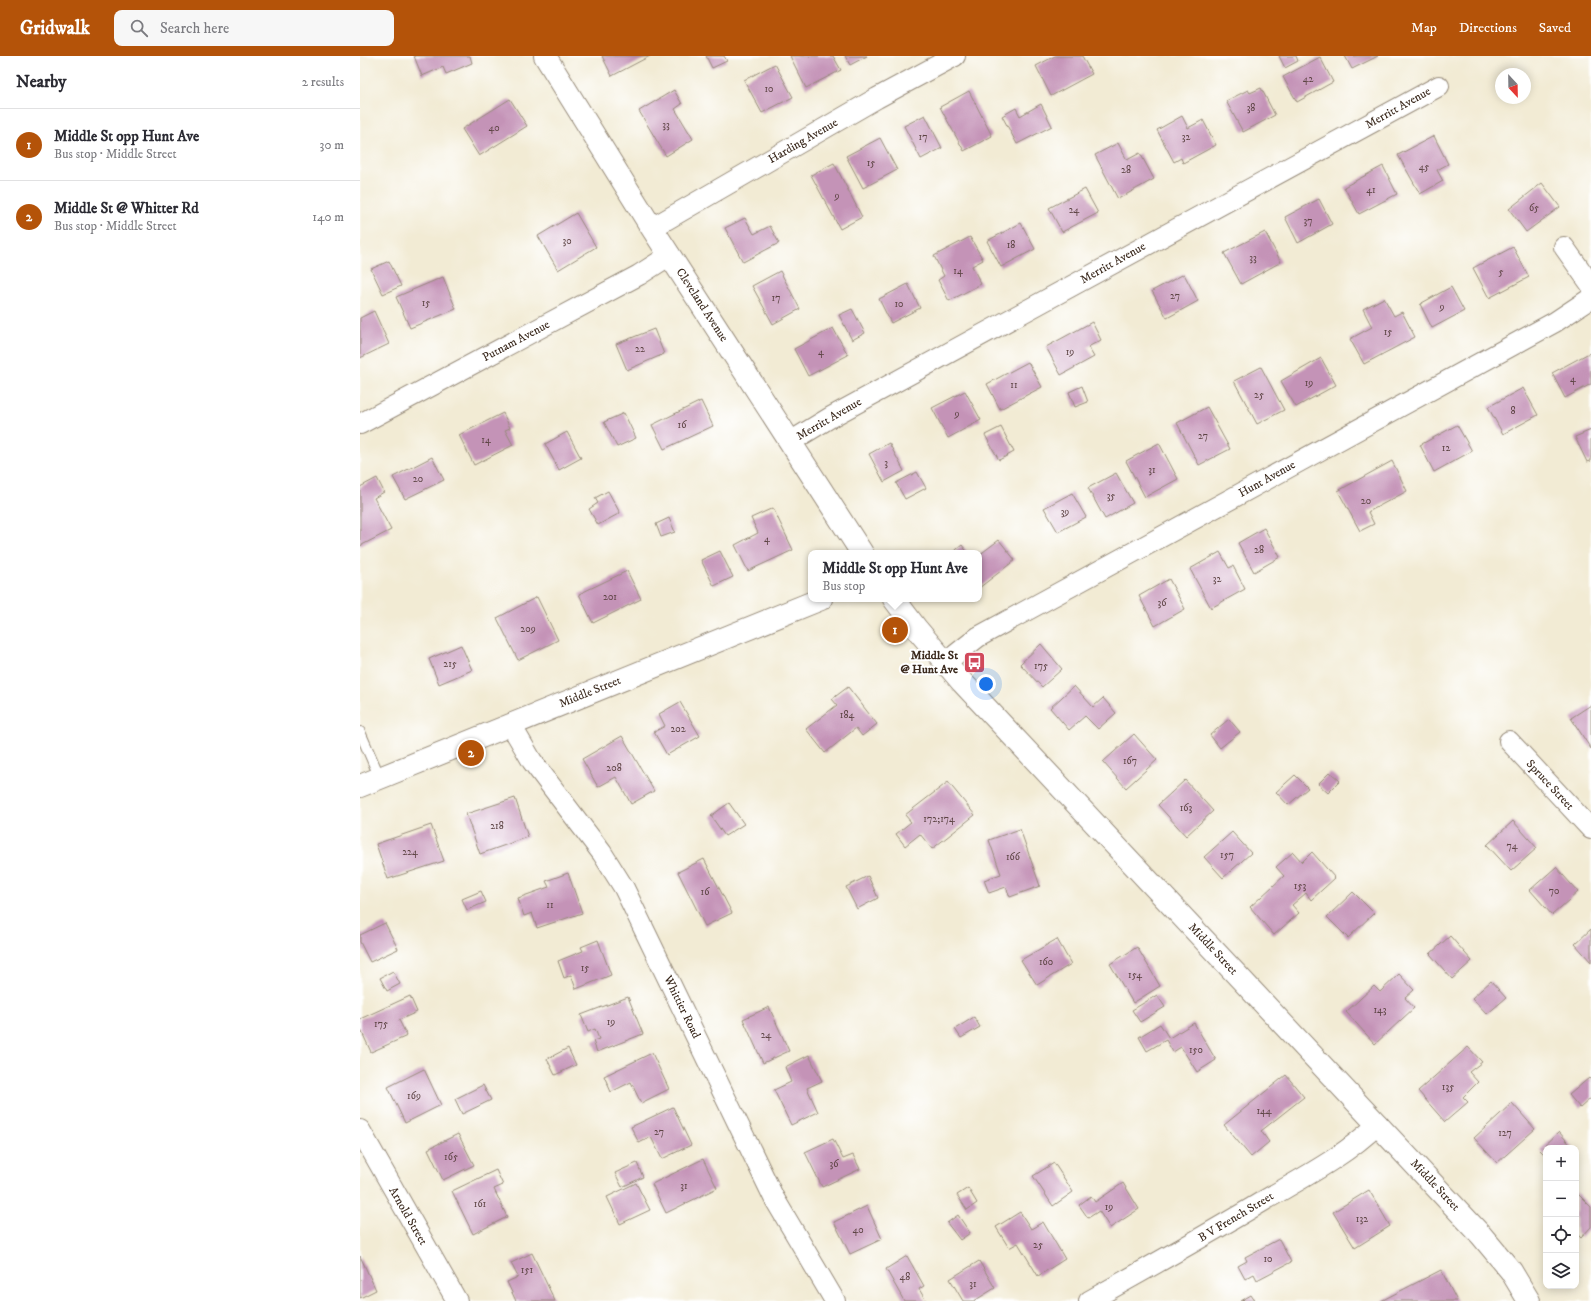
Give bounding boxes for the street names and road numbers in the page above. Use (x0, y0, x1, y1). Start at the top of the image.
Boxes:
street label: Merritt Avenue (1363, 84, 1433, 132)
street label: Harding Avenue (765, 115, 841, 167)
street label: Merritt Avenue (1078, 239, 1148, 287)
street label: Cleveland Avenue (673, 265, 731, 345)
street label: Putnam Avenue (480, 317, 552, 365)
street label: Merritt Avenue (794, 394, 864, 444)
street label: Hunt Avenue (1236, 457, 1298, 501)
street label: Middle Street (557, 673, 623, 711)
street label: Spruce Street (1523, 757, 1577, 813)
street label: Middle Street (1185, 920, 1241, 978)
street label: Whittier Road (660, 972, 704, 1041)
street label: Middle Street (1407, 1156, 1463, 1214)
street label: Arnold Street (385, 1184, 431, 1248)
street label: B V French Street (1196, 1189, 1277, 1245)

